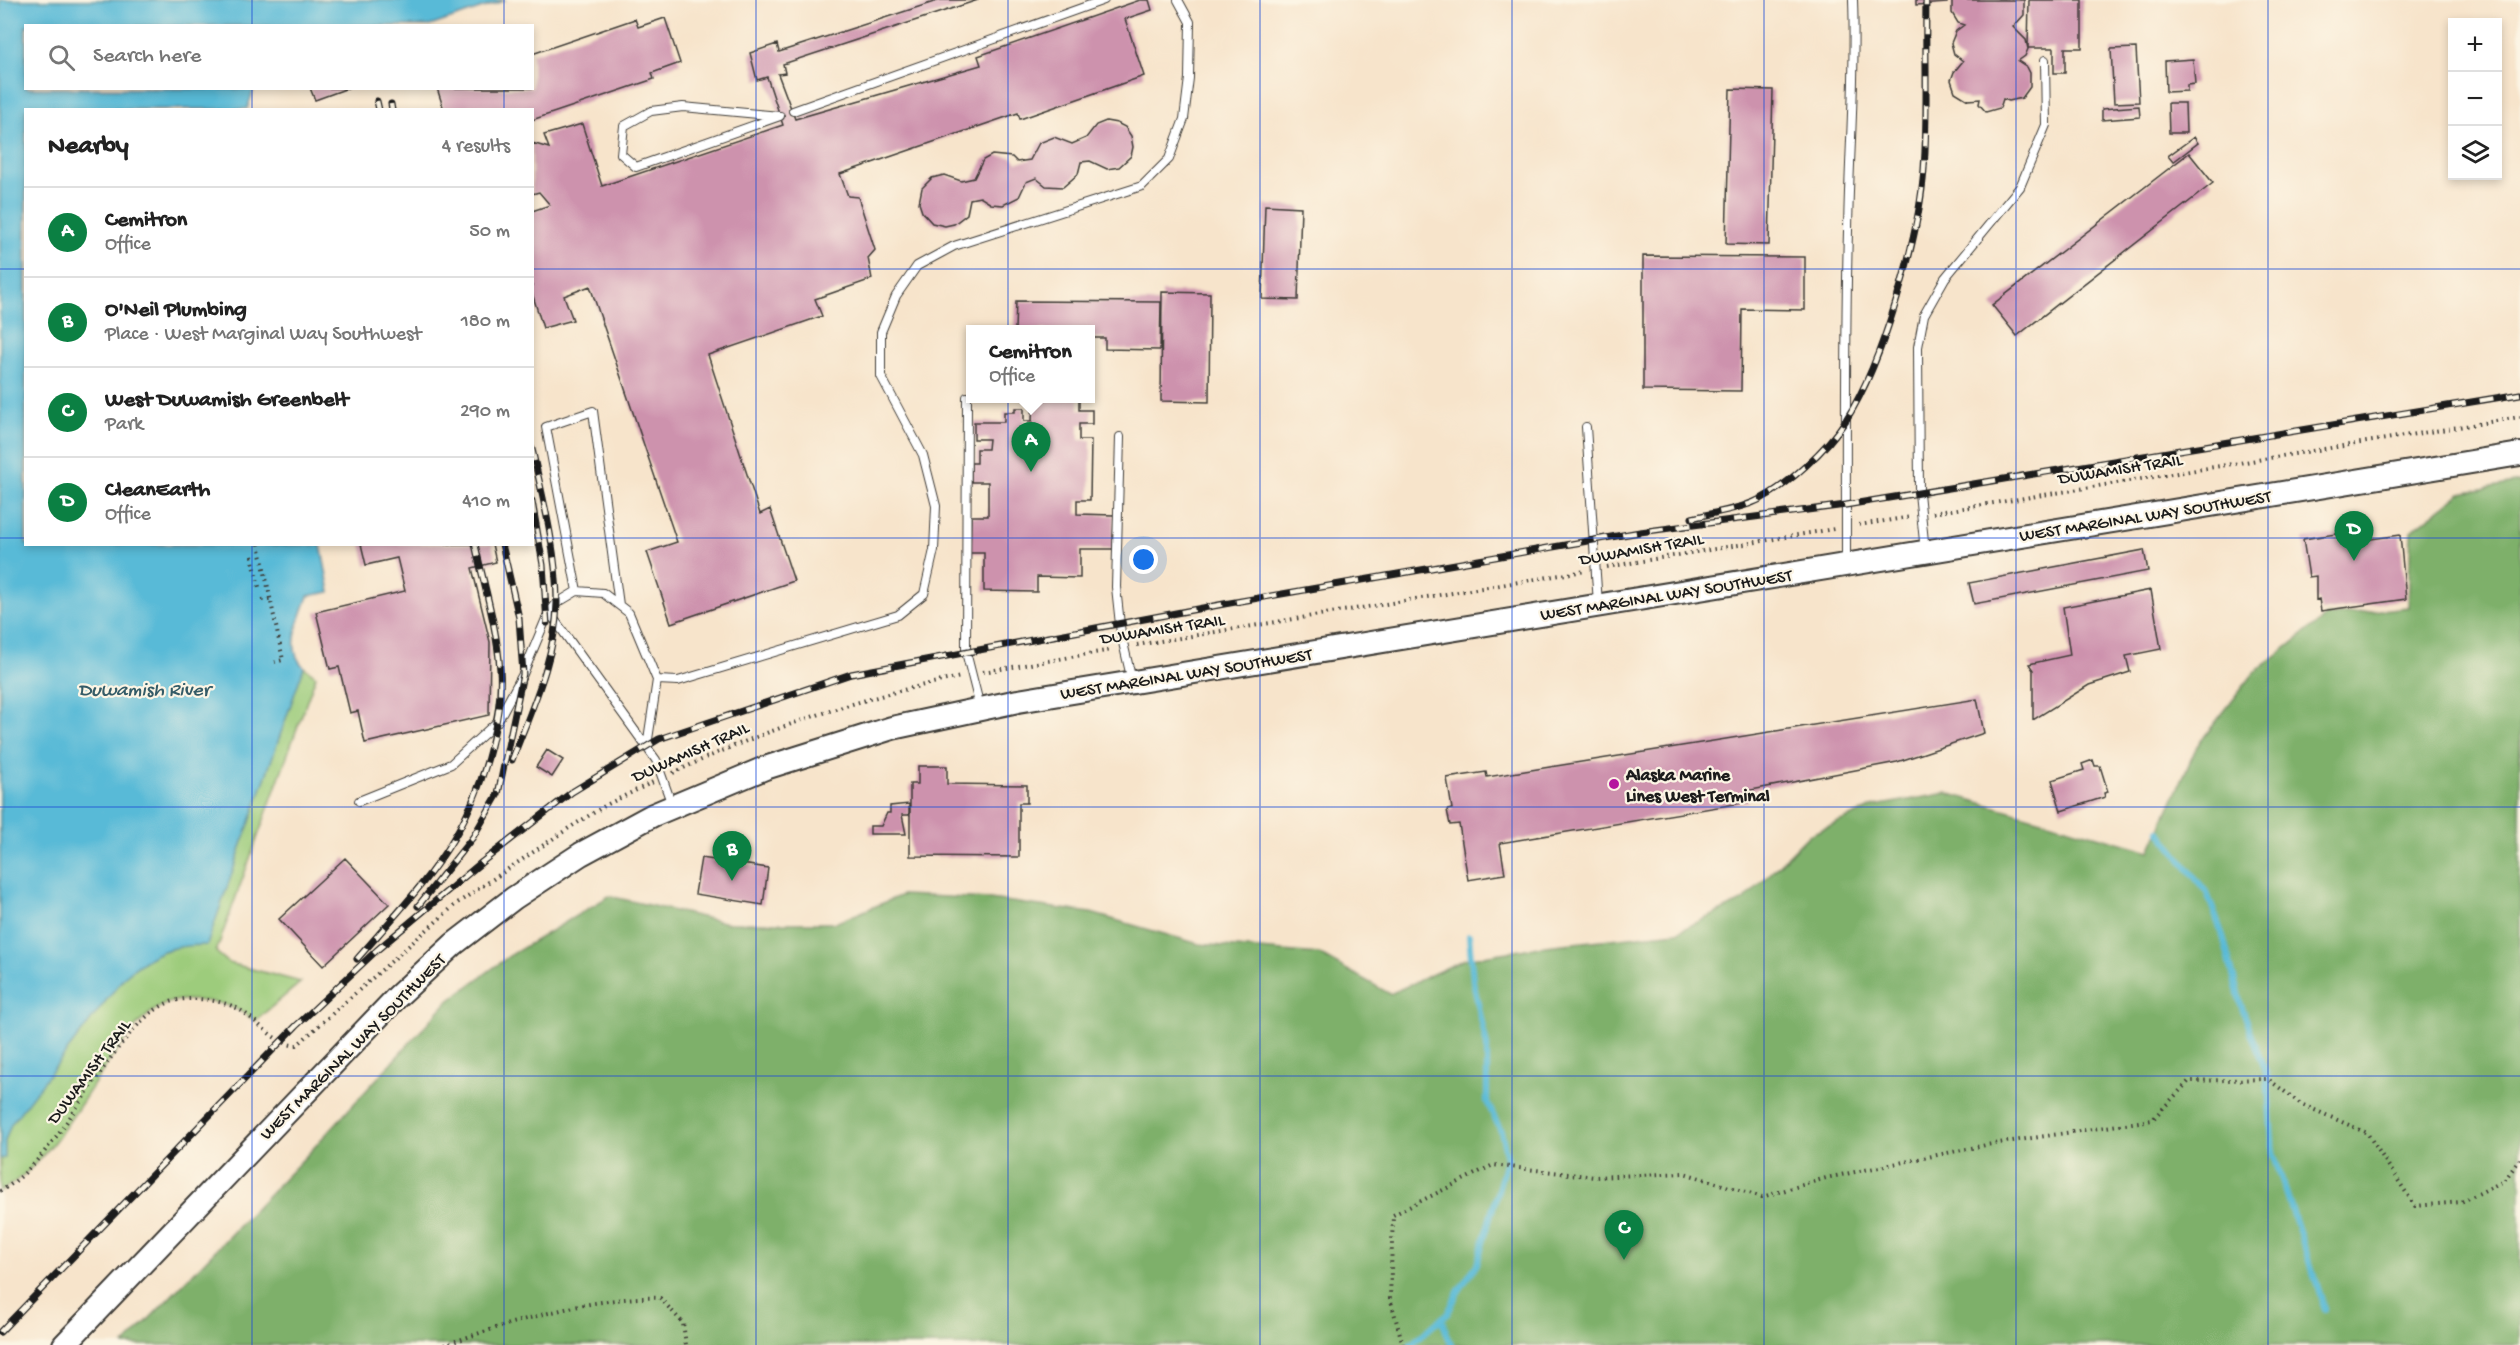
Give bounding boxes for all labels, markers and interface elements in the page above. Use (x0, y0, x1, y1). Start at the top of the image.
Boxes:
map controls (2448, 18, 2502, 180)
button: + (2448, 18, 2502, 72)
search box (24, 24, 534, 90)
icon: search (45, 41, 78, 74)
text: Search here (93, 44, 201, 70)
button: − (2448, 72, 2502, 126)
button: layers (2448, 126, 2502, 180)
text: Nearby (48, 132, 129, 163)
text: 4 results (442, 136, 510, 159)
text: Cemitron (105, 208, 187, 234)
text: A (62, 221, 73, 244)
text: 50 m (469, 221, 510, 244)
text: Office (105, 234, 151, 257)
text: O'Neil Plumbing (105, 298, 247, 324)
text: B (62, 311, 73, 334)
text: 180 m (461, 311, 510, 334)
text: Place · West Marginal Way Southwest (105, 324, 422, 347)
popup (966, 325, 1095, 403)
text: Cemitron (989, 340, 1072, 366)
text: Office (989, 366, 1035, 389)
text: West Duwamish Greenbelt (105, 388, 348, 414)
text: C (62, 401, 73, 424)
text: 290 m (460, 401, 510, 424)
text: Park (105, 414, 143, 437)
pin: A (1012, 422, 1050, 472)
street label: DUWAMISH TRAIL (2056, 450, 2185, 491)
text: CleanEarth (105, 478, 210, 504)
street label: WEST MARGINAL WAY SOUTHWEST (2018, 487, 2274, 548)
text: D (61, 491, 74, 514)
text: 410 m (462, 491, 510, 514)
text: Office (105, 504, 151, 527)
pin: D (2334, 512, 2374, 561)
street label: DUWAMISH TRAIL (1577, 529, 1707, 572)
your location (1129, 545, 1158, 574)
street label: WEST MARGINAL WAY SOUTHWEST (1539, 566, 1795, 627)
street label: DUWAMISH TRAIL (1098, 610, 1227, 651)
street label: WEST MARGINAL WAY SOUTHWEST (1059, 645, 1315, 706)
water label: Duwamish River (78, 680, 214, 703)
street label: DUWAMISH TRAIL (628, 718, 754, 789)
place label: Alaska Marine Lines West Terminal (1625, 766, 1770, 808)
marker: Alaska Marine Lines West Terminal (1607, 777, 1621, 791)
pin: B (712, 832, 752, 881)
street label: WEST MARGINAL WAY SOUTHWEST (256, 950, 452, 1145)
street label: DUWAMISH TRAIL (43, 1015, 137, 1130)
pin: C (1604, 1210, 1644, 1260)

